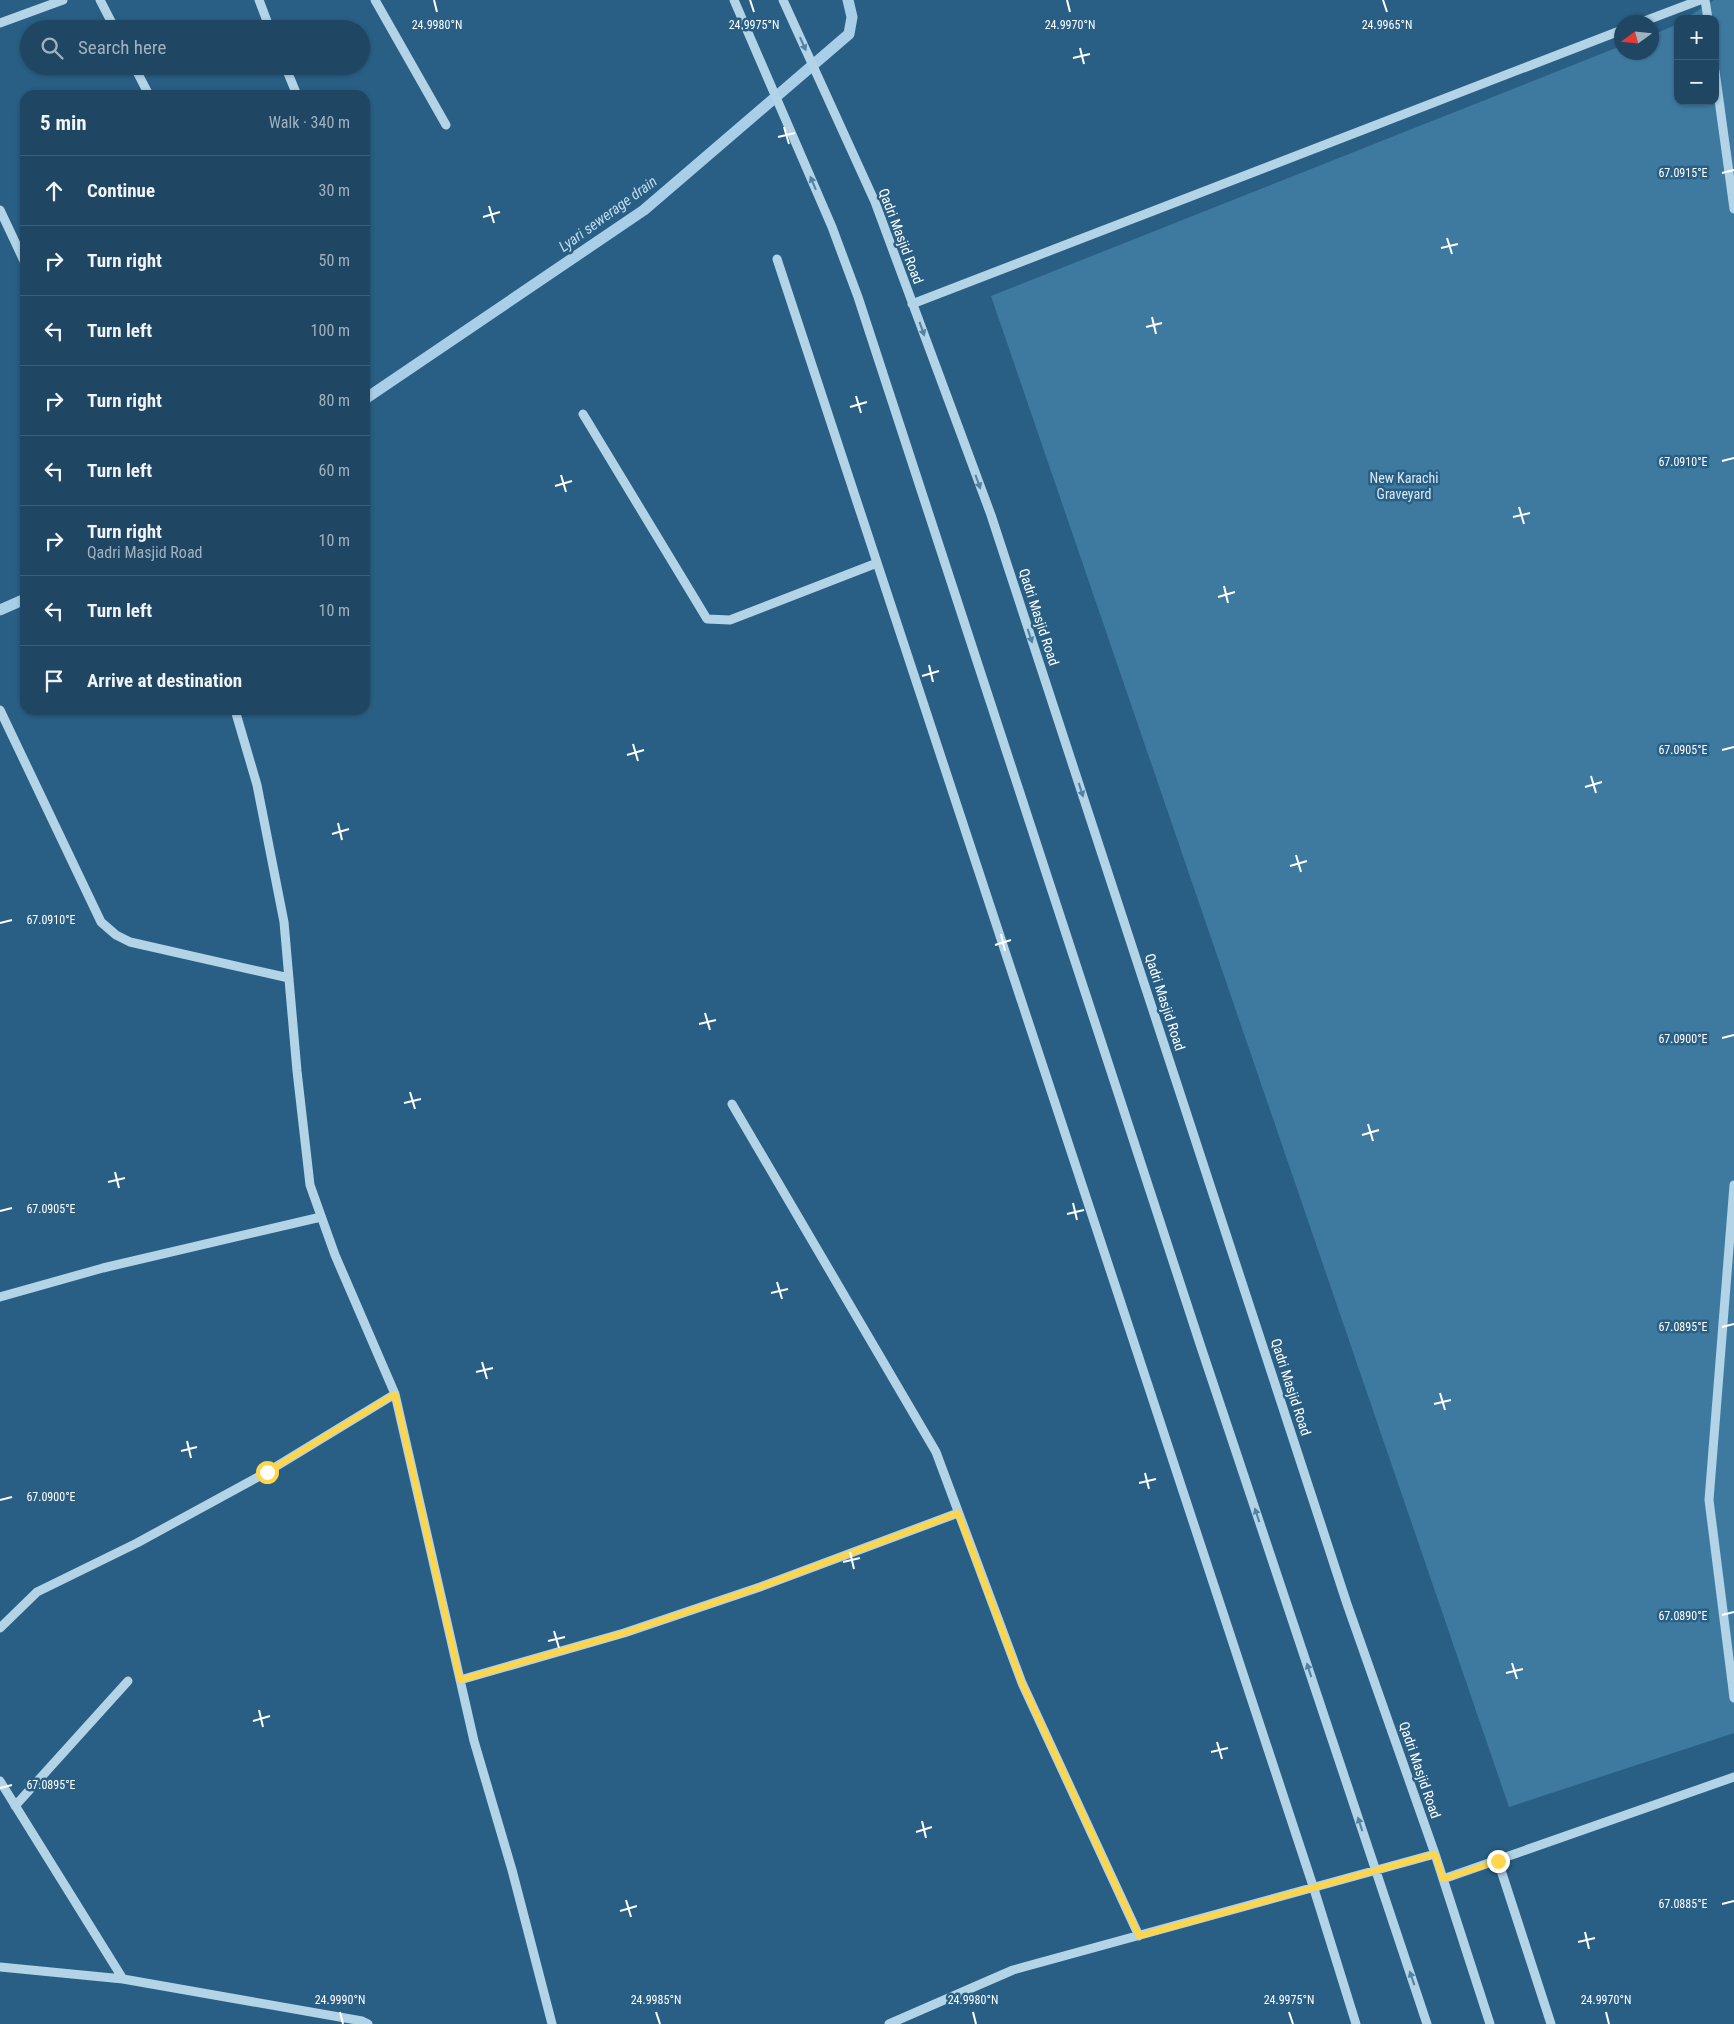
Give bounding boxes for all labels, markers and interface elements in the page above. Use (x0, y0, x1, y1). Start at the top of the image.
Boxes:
north arrow (1614, 15, 1659, 60)
map controls (1674, 15, 1719, 105)
button: + (1674, 15, 1719, 60)
text: 24.9980°N (412, 18, 462, 32)
text: 24.9975°N (729, 18, 779, 32)
text: 24.9970°N (1045, 18, 1095, 32)
text: 24.9965°N (1362, 18, 1412, 32)
search box (20, 20, 370, 75)
icon: search (38, 34, 66, 62)
text: Search here (78, 36, 166, 59)
one-way arrow (800, 37, 808, 51)
button: − (1674, 60, 1719, 105)
text: 5 min (40, 111, 87, 135)
text: Walk · 340 m (269, 113, 350, 132)
text: 67.0915°E (1658, 166, 1708, 180)
water label: Lyari sewerage drain (555, 172, 661, 256)
one-way arrow (808, 176, 816, 190)
icon: ahead (40, 177, 68, 205)
text: Continue (87, 179, 155, 202)
text: 30 m (318, 181, 350, 200)
street label: Qadri Masjid Road (875, 186, 927, 286)
icon: right (40, 247, 68, 275)
text: Turn right (87, 249, 162, 272)
text: 50 m (318, 251, 350, 270)
icon: left (40, 317, 68, 345)
text: Turn left (87, 319, 152, 342)
text: 100 m (311, 321, 350, 340)
one-way arrow (919, 322, 926, 337)
icon: right (40, 387, 68, 415)
text: Turn right (87, 389, 162, 412)
text: 80 m (318, 391, 350, 410)
text: 67.0910°E (1658, 455, 1708, 469)
icon: left (40, 457, 68, 485)
text: Turn left (87, 459, 152, 482)
text: 60 m (318, 461, 350, 480)
park label: New Karachi Graveyard (1369, 470, 1439, 502)
one-way arrow (975, 474, 983, 489)
text: Turn right (87, 520, 162, 543)
icon: right (40, 527, 68, 555)
text: 10 m (318, 531, 350, 550)
text: Qadri Masjid Road (87, 543, 202, 562)
street label: Qadri Masjid Road (1016, 566, 1062, 668)
icon: left (40, 597, 68, 625)
text: Turn left (87, 599, 152, 622)
text: 10 m (318, 601, 350, 620)
one-way arrow (1027, 628, 1035, 643)
icon: arrive (40, 667, 68, 695)
text: Arrive at destination (87, 669, 242, 692)
text: 67.0905°E (1658, 743, 1708, 757)
one-way arrow (1077, 783, 1085, 798)
text: 67.0910°E (26, 913, 76, 927)
street label: Qadri Masjid Road (1142, 951, 1188, 1053)
text: 67.0900°E (1658, 1032, 1708, 1046)
text: 67.0905°E (26, 1202, 76, 1216)
text: 67.0895°E (1658, 1320, 1708, 1334)
street label: Qadri Masjid Road (1268, 1336, 1314, 1438)
route start (256, 1461, 279, 1484)
text: 67.0900°E (26, 1490, 76, 1504)
one-way arrow (1253, 1508, 1261, 1523)
text: 67.0890°E (1658, 1609, 1708, 1623)
one-way arrow (1305, 1662, 1312, 1677)
street label: Qadri Masjid Road (1396, 1720, 1444, 1820)
text: 67.0895°E (26, 1778, 76, 1792)
one-way arrow (1356, 1816, 1363, 1831)
route end (1487, 1850, 1510, 1873)
text: 67.0885°E (1658, 1897, 1708, 1911)
one-way arrow (1408, 1970, 1416, 1985)
text: 24.9990°N (315, 1993, 365, 2007)
text: 24.9985°N (631, 1993, 681, 2007)
text: 24.9980°N (948, 1993, 998, 2007)
text: 24.9975°N (1264, 1993, 1314, 2007)
text: 24.9970°N (1581, 1993, 1631, 2007)

